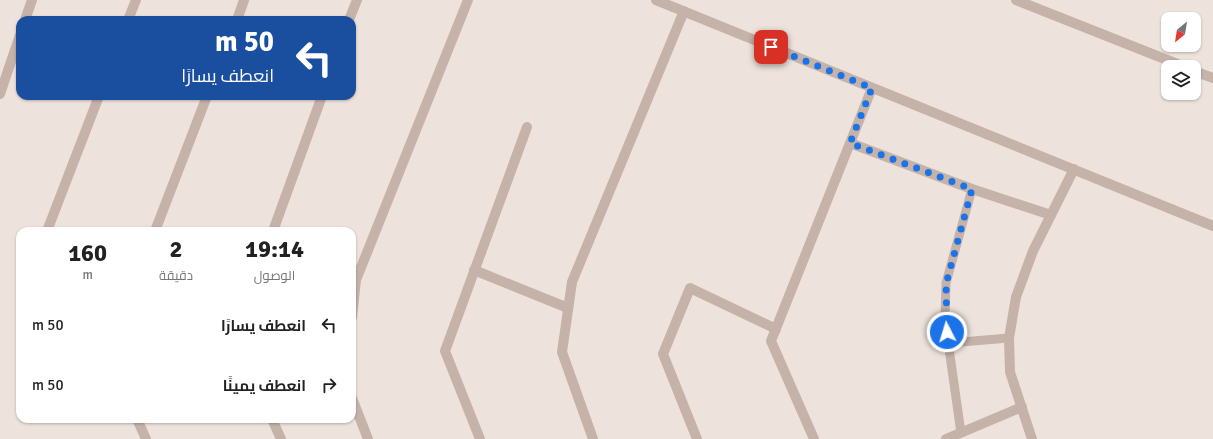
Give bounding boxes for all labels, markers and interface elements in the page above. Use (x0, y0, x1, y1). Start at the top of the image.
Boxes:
north arrow (1161, 12, 1201, 52)
map controls (1161, 12, 1201, 100)
text: 50 m (215, 25, 274, 59)
pin (754, 30, 788, 64)
icon: left (288, 32, 340, 84)
icon: arrive (760, 36, 782, 58)
button: layers (1161, 60, 1201, 100)
text: انعطف يسارًا (181, 65, 274, 87)
text: 2 (170, 234, 182, 264)
text: 19:14 (245, 234, 304, 264)
text: 160 (68, 238, 107, 268)
text: m (82, 267, 93, 283)
text: دقيقة (159, 268, 193, 284)
text: الوصول (254, 268, 295, 284)
position arrow (926, 311, 968, 353)
icon: left (318, 314, 340, 336)
text: 50 m (32, 316, 63, 334)
text: انعطف يسارًا (221, 317, 306, 335)
icon: right (318, 374, 340, 396)
text: 50 m (32, 376, 63, 394)
text: انعطف يمينًا (223, 377, 306, 395)

